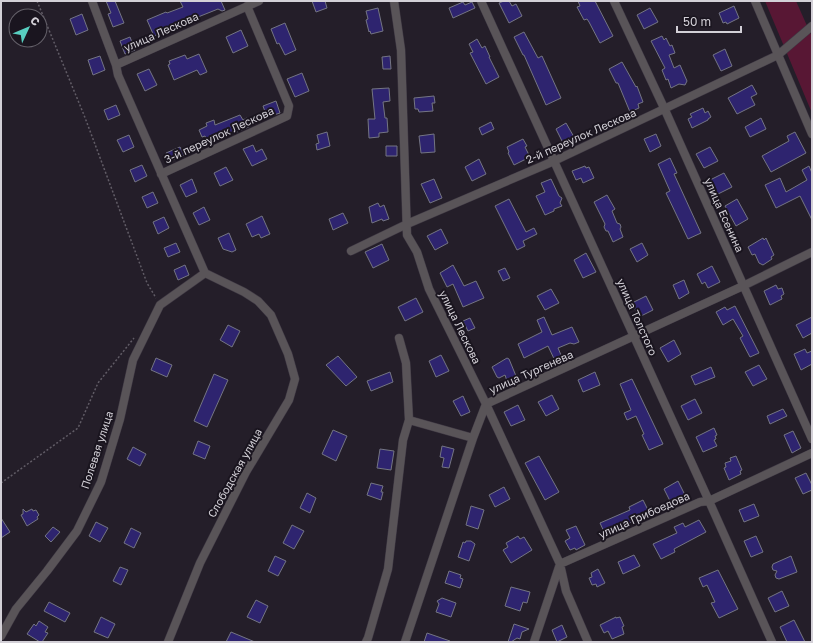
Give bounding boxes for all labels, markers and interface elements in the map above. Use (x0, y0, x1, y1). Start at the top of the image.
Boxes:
north arrow (8, 8, 48, 48)
scale bar (677, 8, 741, 34)
street label: улица Лескова (121, 9, 200, 54)
text: С (28, 13, 43, 28)
text: 50 m (683, 14, 711, 29)
street label: 3-й переулок Лескова (162, 103, 276, 166)
street label: 2-й переулок Лескова (524, 105, 638, 166)
street label: улица Есенина (702, 175, 747, 254)
street label: улица Толстого (615, 276, 660, 358)
street label: улица Лескова (437, 288, 484, 366)
street label: улица Тургенева (487, 347, 575, 396)
street label: Полевая улица (78, 409, 115, 490)
street label: Слободская улица (205, 426, 264, 519)
street label: улица Грибоедова (596, 489, 691, 541)

